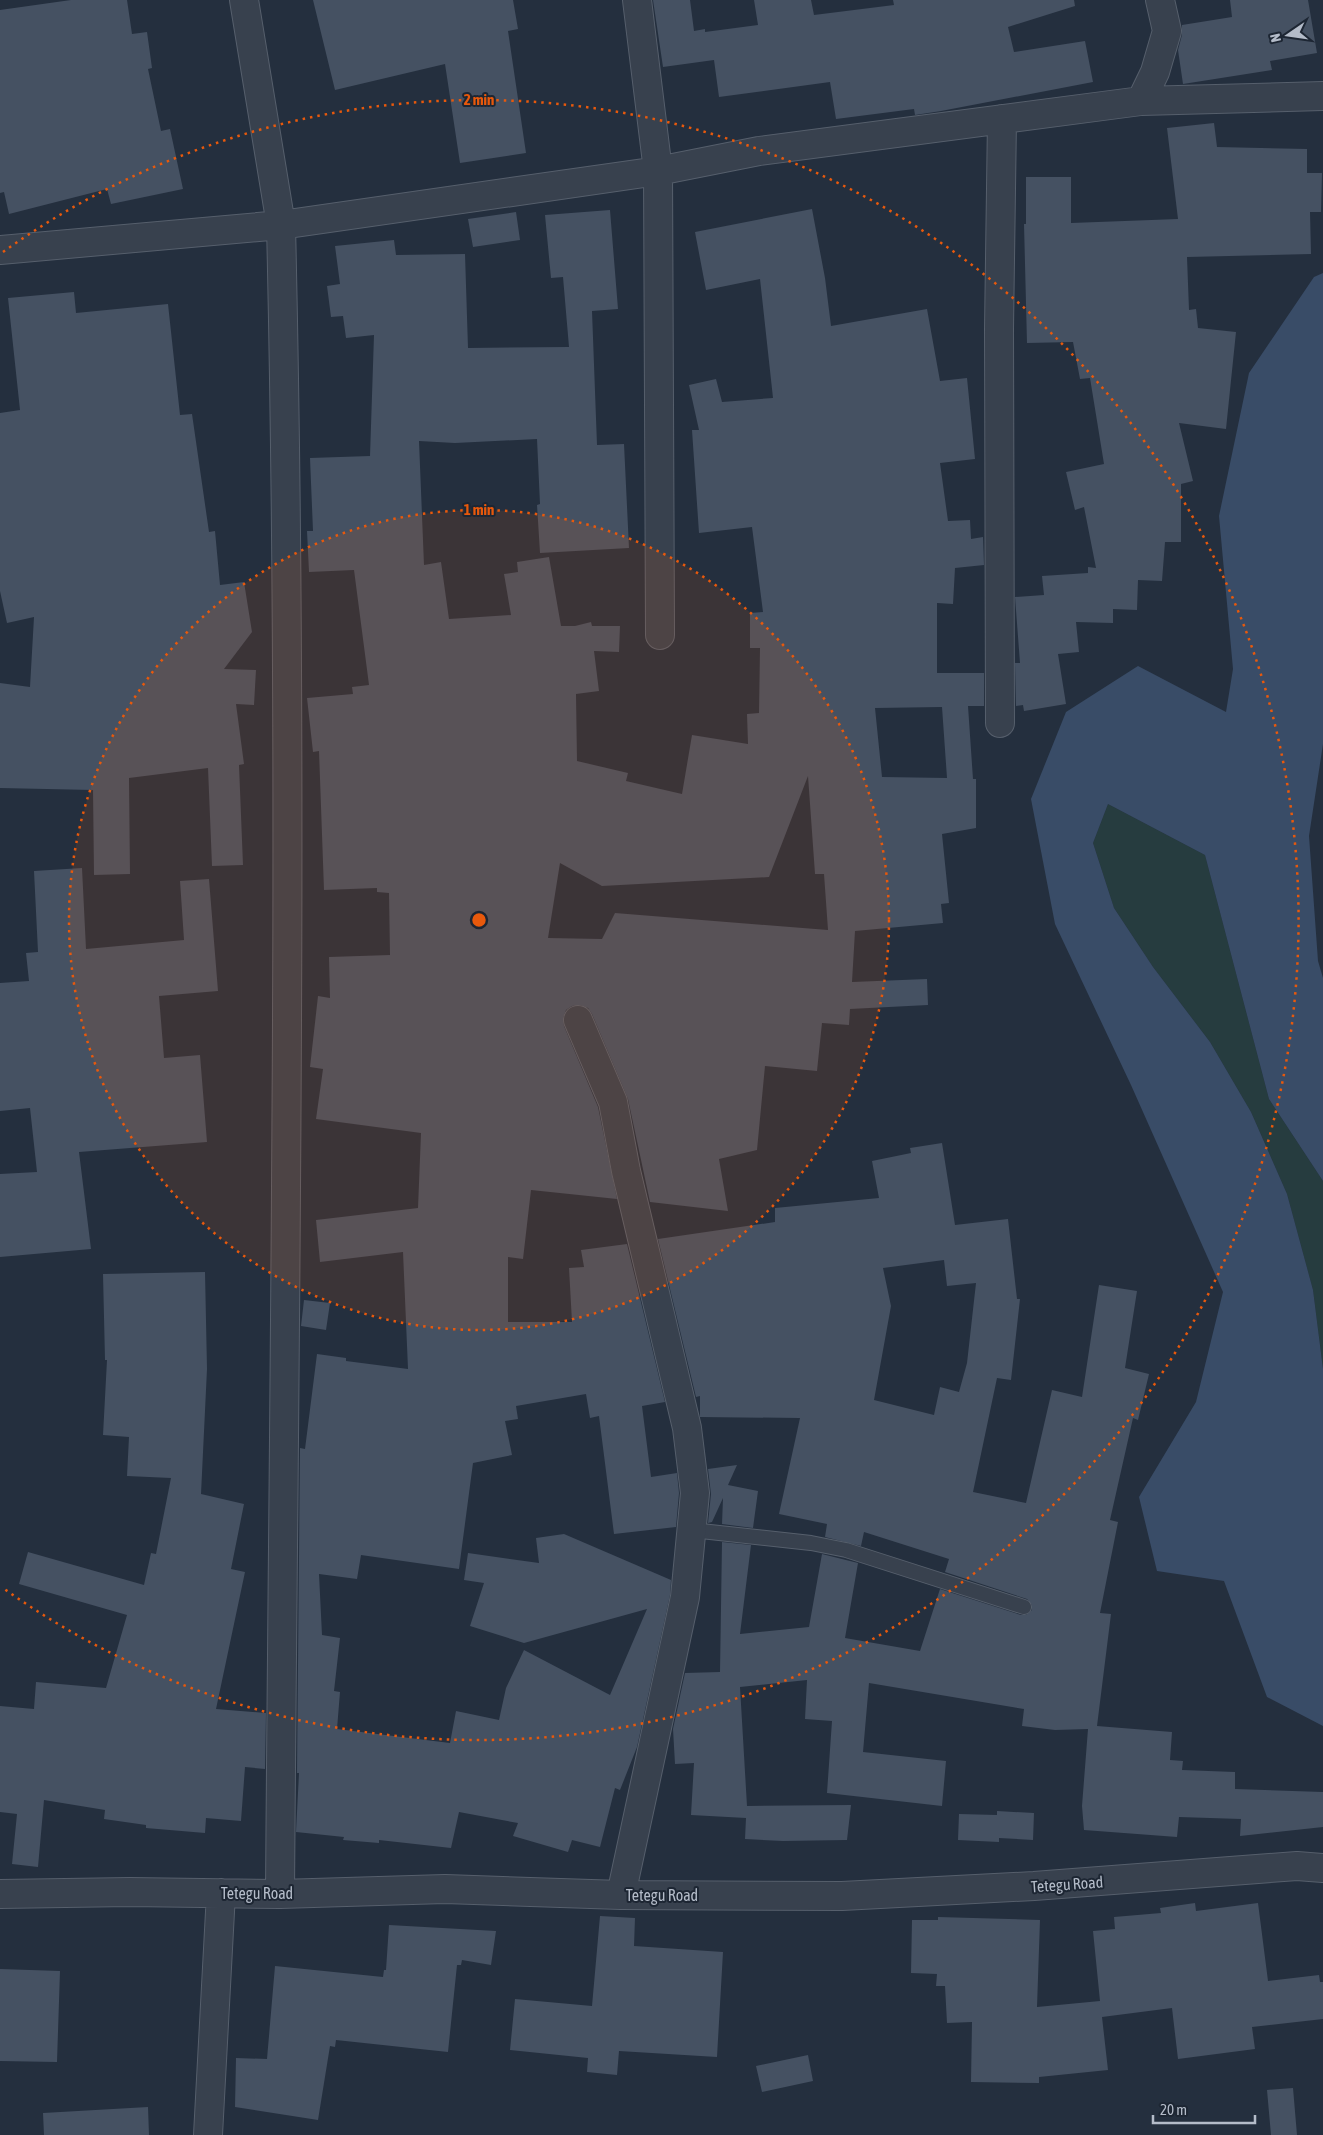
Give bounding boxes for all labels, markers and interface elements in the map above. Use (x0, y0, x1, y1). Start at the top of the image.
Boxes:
north arrow (1263, 10, 1313, 60)
text: N (1267, 32, 1284, 44)
text: 2 min (464, 91, 494, 108)
text: 1 min (464, 501, 494, 518)
centre of rings (470, 911, 488, 929)
street label: Tetegu Road (1030, 1872, 1104, 1897)
street label: Tetegu Road (221, 1884, 293, 1903)
street label: Tetegu Road (626, 1886, 698, 1905)
scale bar (1153, 2092, 1256, 2124)
text: 20 m (1160, 2101, 1187, 2118)

